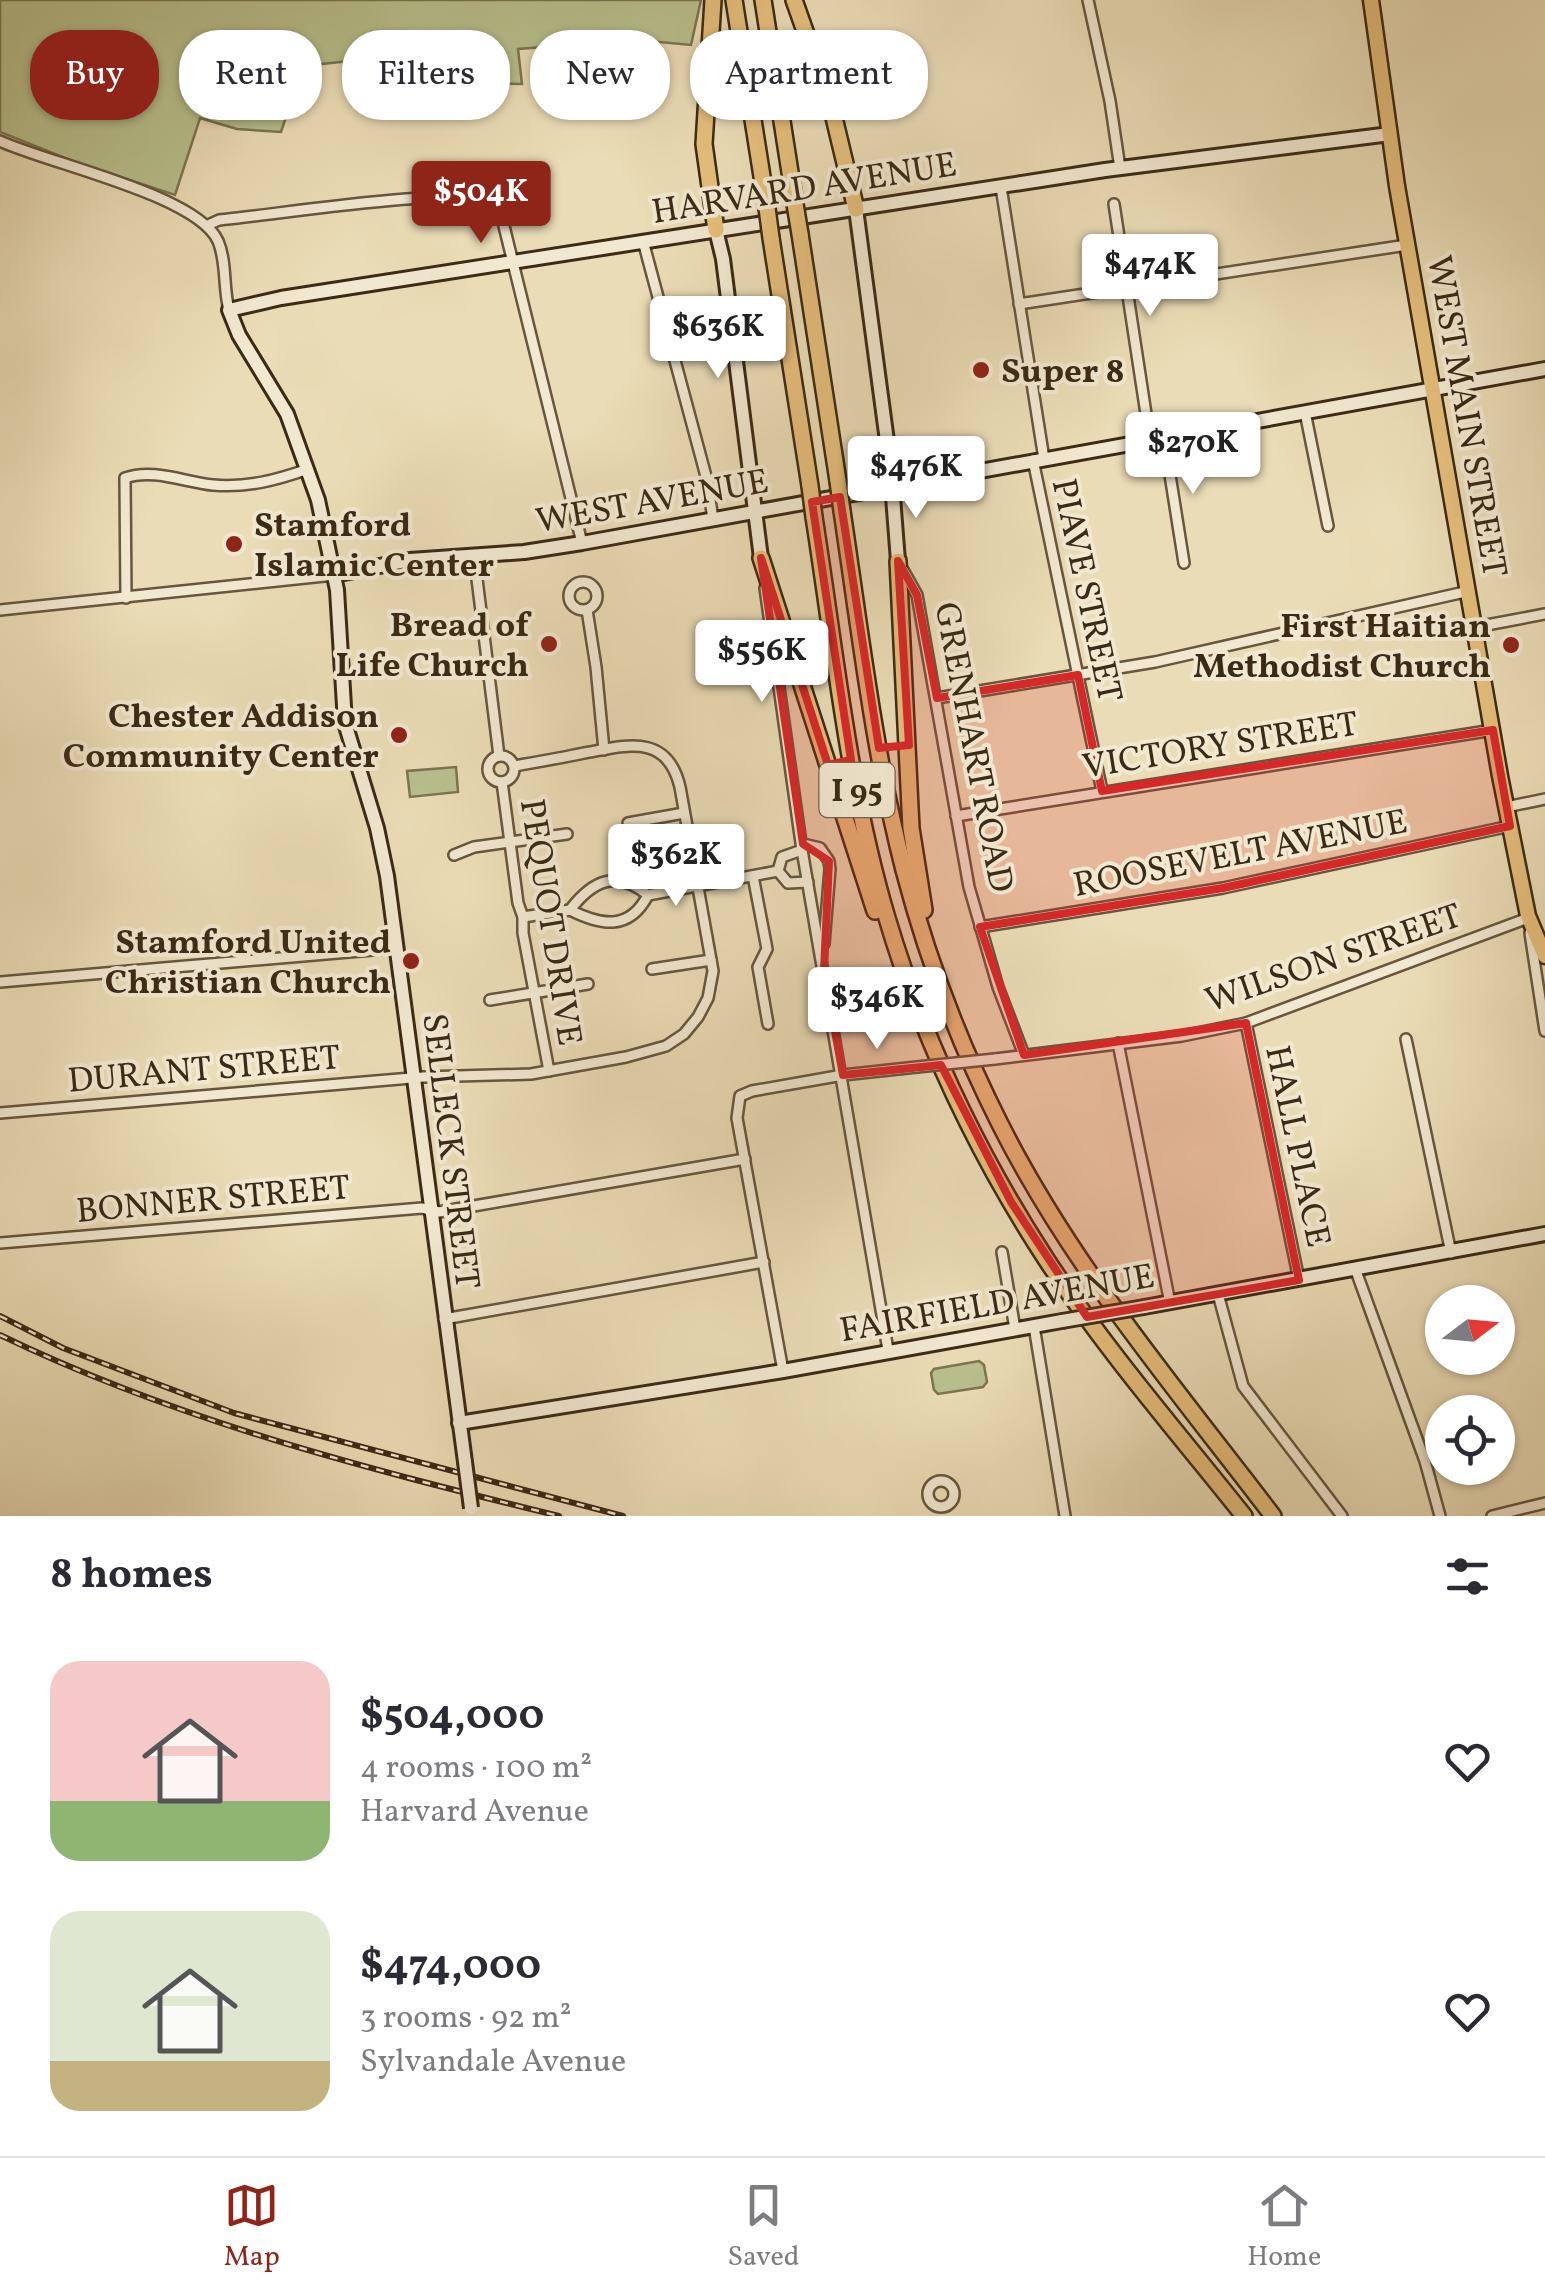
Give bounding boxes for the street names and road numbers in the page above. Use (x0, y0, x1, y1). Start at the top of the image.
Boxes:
street label: HARVARD AVENUE (649, 142, 960, 238)
street label: WEST MAIN STREET (1413, 252, 1517, 581)
street label: WEST AVENUE (532, 459, 773, 547)
street label: PIAVE STREET (1038, 474, 1132, 707)
street label: GRENHART ROAD (920, 598, 1024, 897)
street label: VICTORY STREET (1079, 701, 1362, 792)
road number: I 95 (820, 763, 894, 817)
street label: PEQUOT DRIVE (506, 796, 592, 1049)
street label: ROOSEVELT AVENUE (1069, 799, 1412, 911)
street label: WILSON STREET (1199, 893, 1469, 1026)
street label: SELLECK STREET (408, 1011, 490, 1292)
street label: DURANT STREET (66, 1035, 343, 1107)
street label: HALL PLACE (1251, 1041, 1341, 1252)
street label: BONNER STREET (74, 1165, 352, 1237)
street label: FAIRFIELD AVENUE (836, 1254, 1159, 1356)

